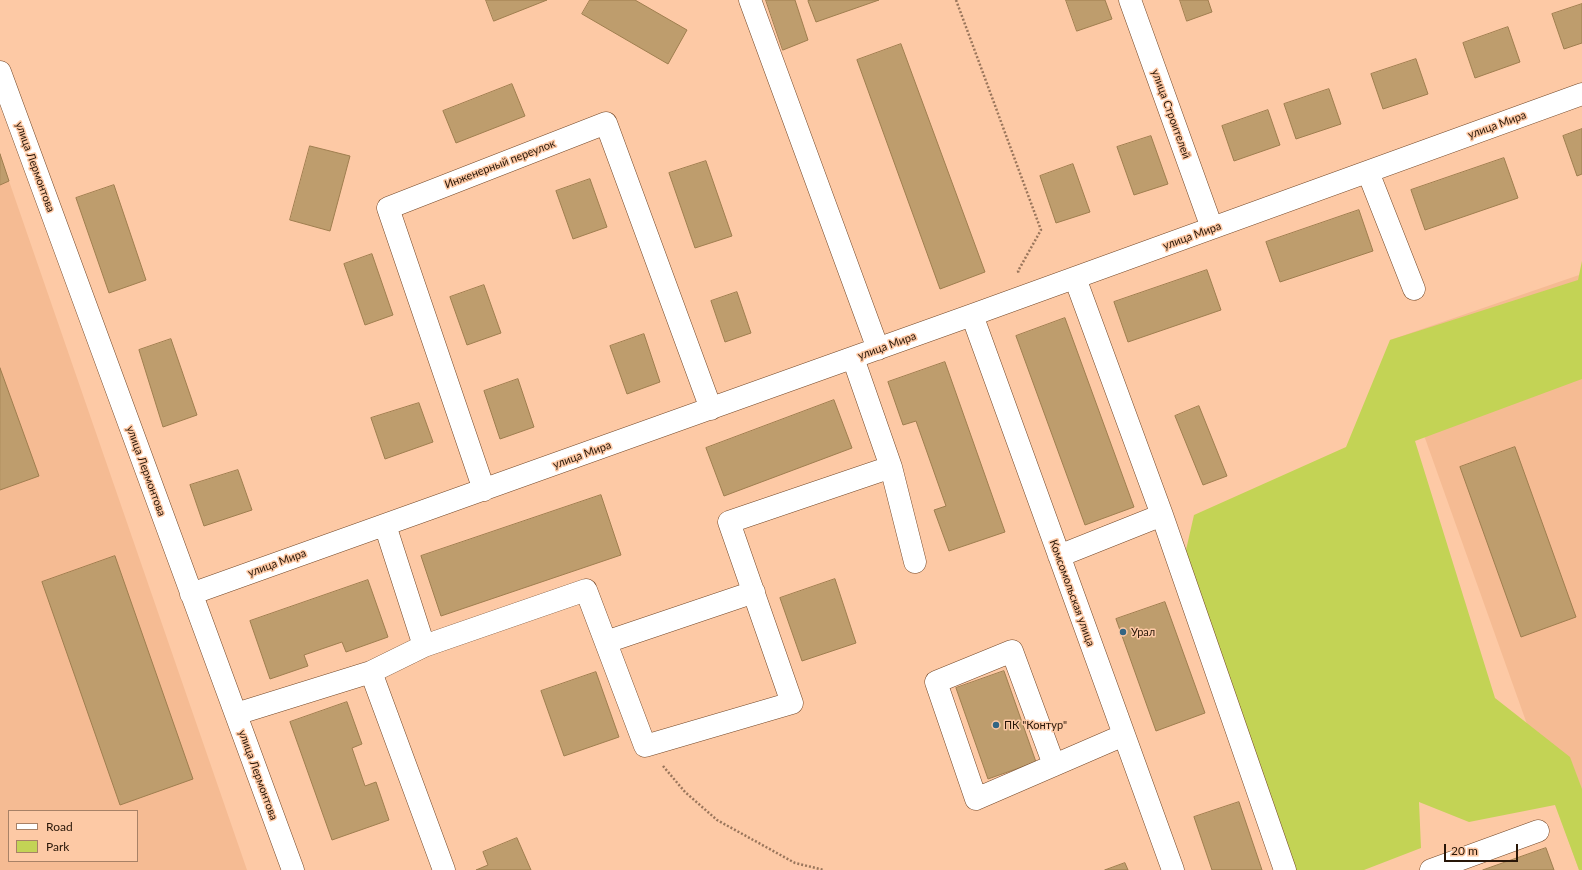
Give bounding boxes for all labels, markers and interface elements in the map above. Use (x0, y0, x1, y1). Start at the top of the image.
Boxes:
street label: улица Строителей (1149, 68, 1193, 160)
street label: улица Мира (1466, 108, 1528, 142)
street label: улица Лермонтова (12, 120, 58, 214)
street label: Инженерный переулок (443, 137, 557, 191)
street label: улица Мира (1161, 219, 1223, 253)
street label: улица Мира (856, 329, 918, 363)
street label: улица Лермонтова (123, 424, 169, 518)
street label: улица Мира (551, 438, 613, 472)
street label: Комсомольская улица (1047, 538, 1097, 648)
street label: улица Мира (246, 546, 308, 580)
place label: Урал (1131, 625, 1155, 639)
marker: Урал (1118, 627, 1128, 637)
place label: ПК "Контур" (1004, 718, 1067, 732)
marker: ПК "Контур" (991, 720, 1001, 730)
street label: улица Лермонтова (235, 728, 281, 822)
legend (8, 810, 138, 862)
text: Road (46, 819, 73, 834)
scale bar (1446, 836, 1520, 862)
text: Park (46, 839, 69, 854)
text: 20 m (1451, 843, 1478, 858)

